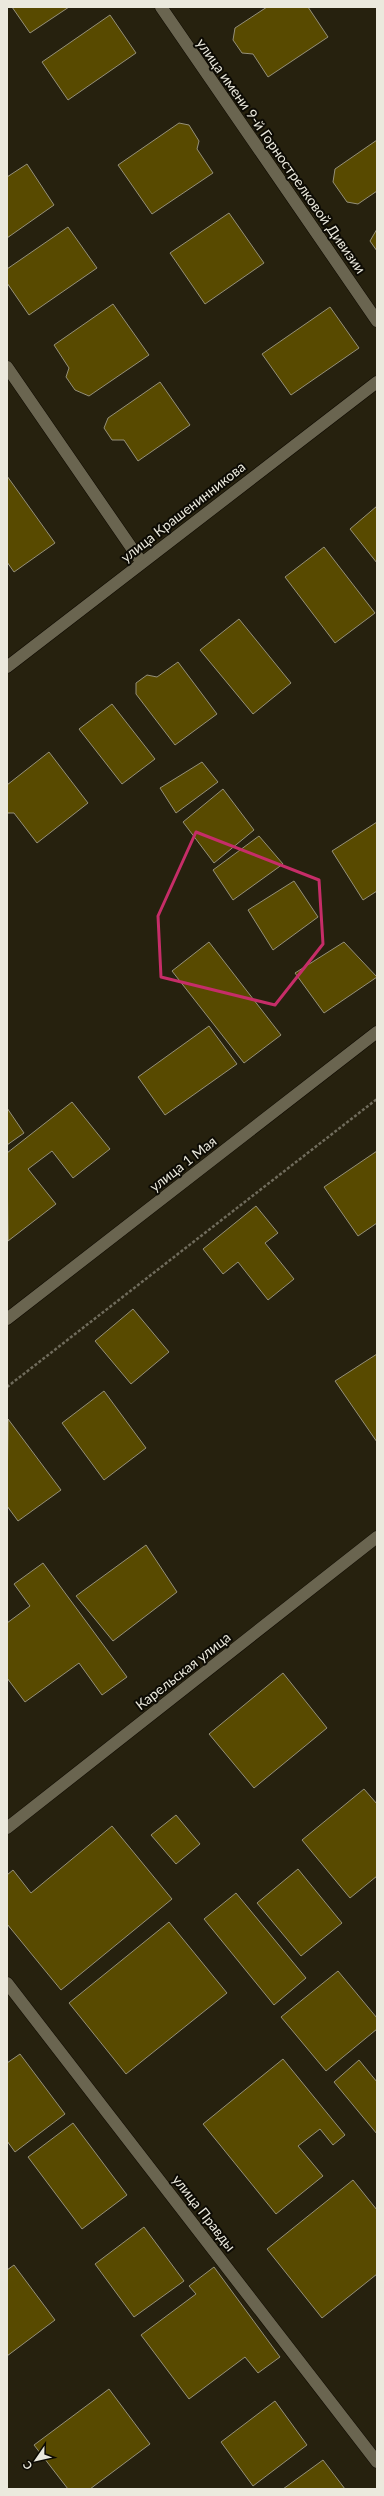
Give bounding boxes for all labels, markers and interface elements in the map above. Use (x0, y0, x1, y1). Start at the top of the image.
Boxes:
street label: улица имени 9-й Горнострелковой Дивизии (193, 35, 370, 277)
street label: улица Крашенинникова (117, 458, 248, 566)
street label: улица 1 Мая (146, 1132, 220, 1195)
street label: Карельская улица (132, 1628, 234, 1713)
street label: улица Правды (169, 2171, 240, 2254)
north arrow (16, 2440, 56, 2480)
text: С (19, 2459, 35, 2473)

